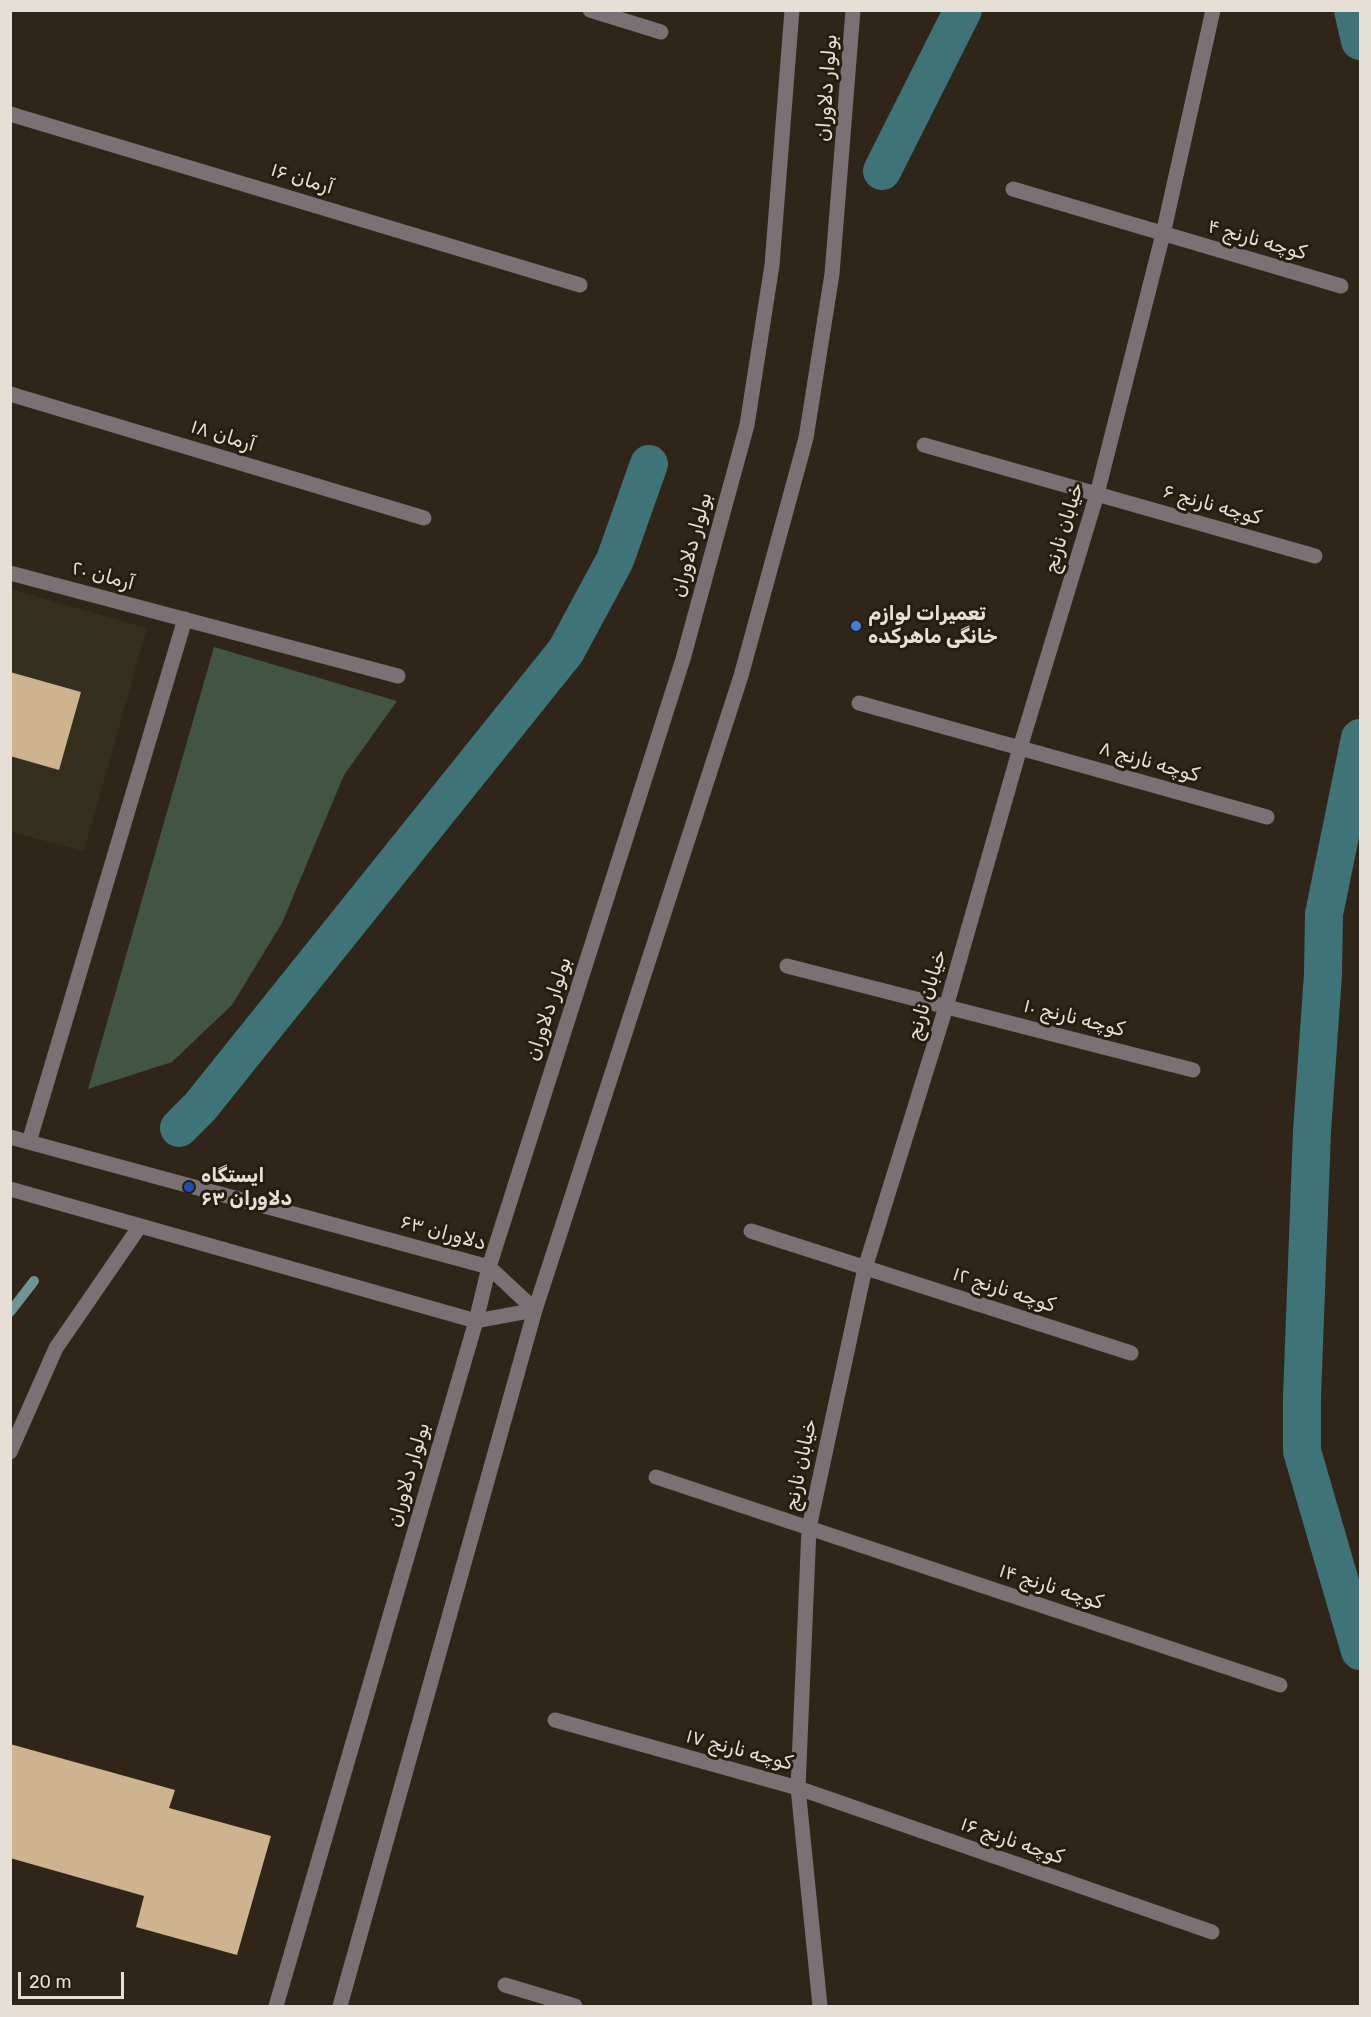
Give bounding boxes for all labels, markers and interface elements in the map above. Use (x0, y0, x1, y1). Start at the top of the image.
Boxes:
street label: بولوار دلاوران (811, 33, 843, 143)
street label: آرمان ۱۶ (268, 158, 336, 200)
street label: کوچه نارنج ۴ (1205, 214, 1309, 266)
street label: آرمان ۱۸ (188, 415, 258, 457)
street label: خیابان نارنج (1039, 480, 1089, 576)
street label: کوچه نارنج ۶ (1160, 480, 1264, 530)
street label: بولوار دلاوران (666, 490, 718, 600)
street label: آرمان ۲۰ (69, 556, 137, 596)
place label: تعمیرات لوازم خانگی ماهرکده (868, 602, 998, 649)
marker: تعمیرات لوازم خانگی ماهرکده (849, 619, 863, 633)
street label: کوچه نارنج ۸ (1096, 736, 1202, 788)
street label: خیابان نارنج (902, 947, 952, 1043)
street label: بولوار دلاوران (521, 954, 577, 1064)
street label: کوچه نارنج ۱۰ (1021, 994, 1127, 1042)
place label: ایستگاه دلاوران ۶۳ (201, 1164, 292, 1211)
marker: ایستگاه دلاوران ۶۳ (182, 1180, 196, 1194)
street label: دلاوران ۶۳ (398, 1210, 488, 1256)
street label: کوچه نارنج ۱۲ (950, 1262, 1058, 1318)
street label: خیابان نارنج (780, 1417, 822, 1513)
street label: بولوار دلاوران (383, 1420, 435, 1530)
street label: کوچه نارنج ۱۴ (996, 1559, 1106, 1615)
street label: کوچه نارنج ۱۷ (683, 1724, 795, 1776)
street label: کوچه نارنج ۱۶ (957, 1812, 1067, 1870)
scale bar (21, 1960, 128, 1998)
text: 20 m (29, 1971, 71, 1993)

